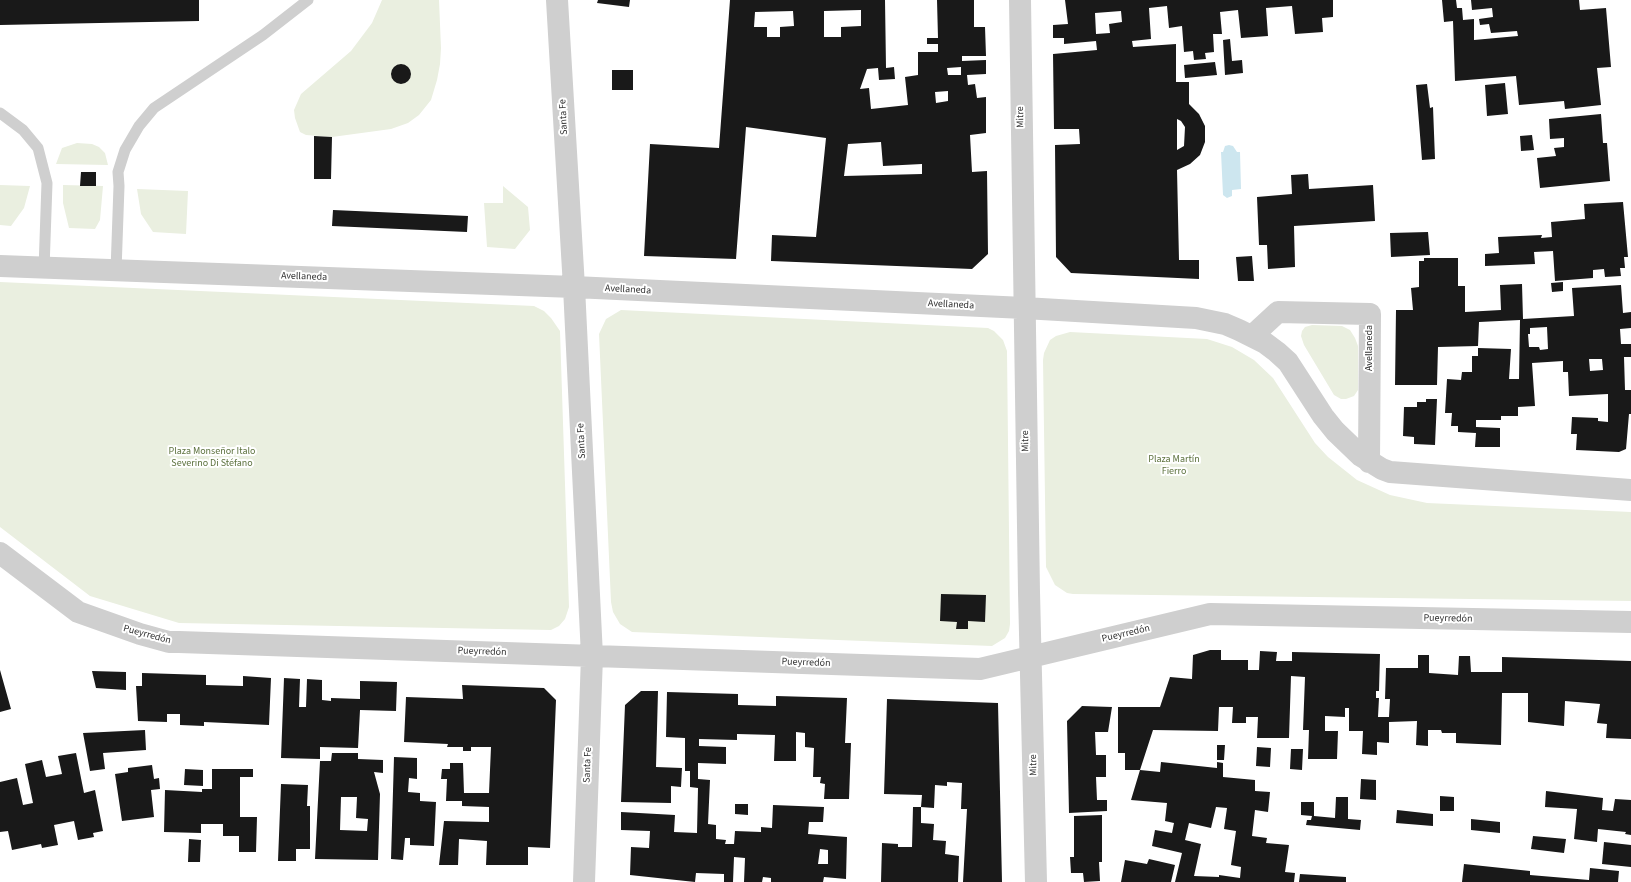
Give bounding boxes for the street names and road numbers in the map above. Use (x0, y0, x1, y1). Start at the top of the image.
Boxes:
street label: Santa Fe (557, 99, 571, 135)
street label: Mitre (1015, 106, 1027, 128)
street label: Avellaneda (281, 270, 327, 284)
street label: Avellaneda (605, 283, 651, 297)
street label: Avellaneda (928, 298, 974, 312)
street label: Avellaneda (1364, 325, 1376, 371)
street label: Santa Fe (575, 423, 589, 459)
street label: Mitre (1020, 430, 1032, 452)
street label: Pueyrredón (1423, 613, 1473, 625)
street label: Pueyrredón (122, 623, 172, 647)
street label: Pueyrredón (1101, 623, 1151, 645)
street label: Pueyrredón (457, 645, 507, 659)
street label: Pueyrredón (781, 656, 831, 670)
street label: Santa Fe (581, 747, 595, 783)
street label: Mitre (1028, 754, 1040, 776)

